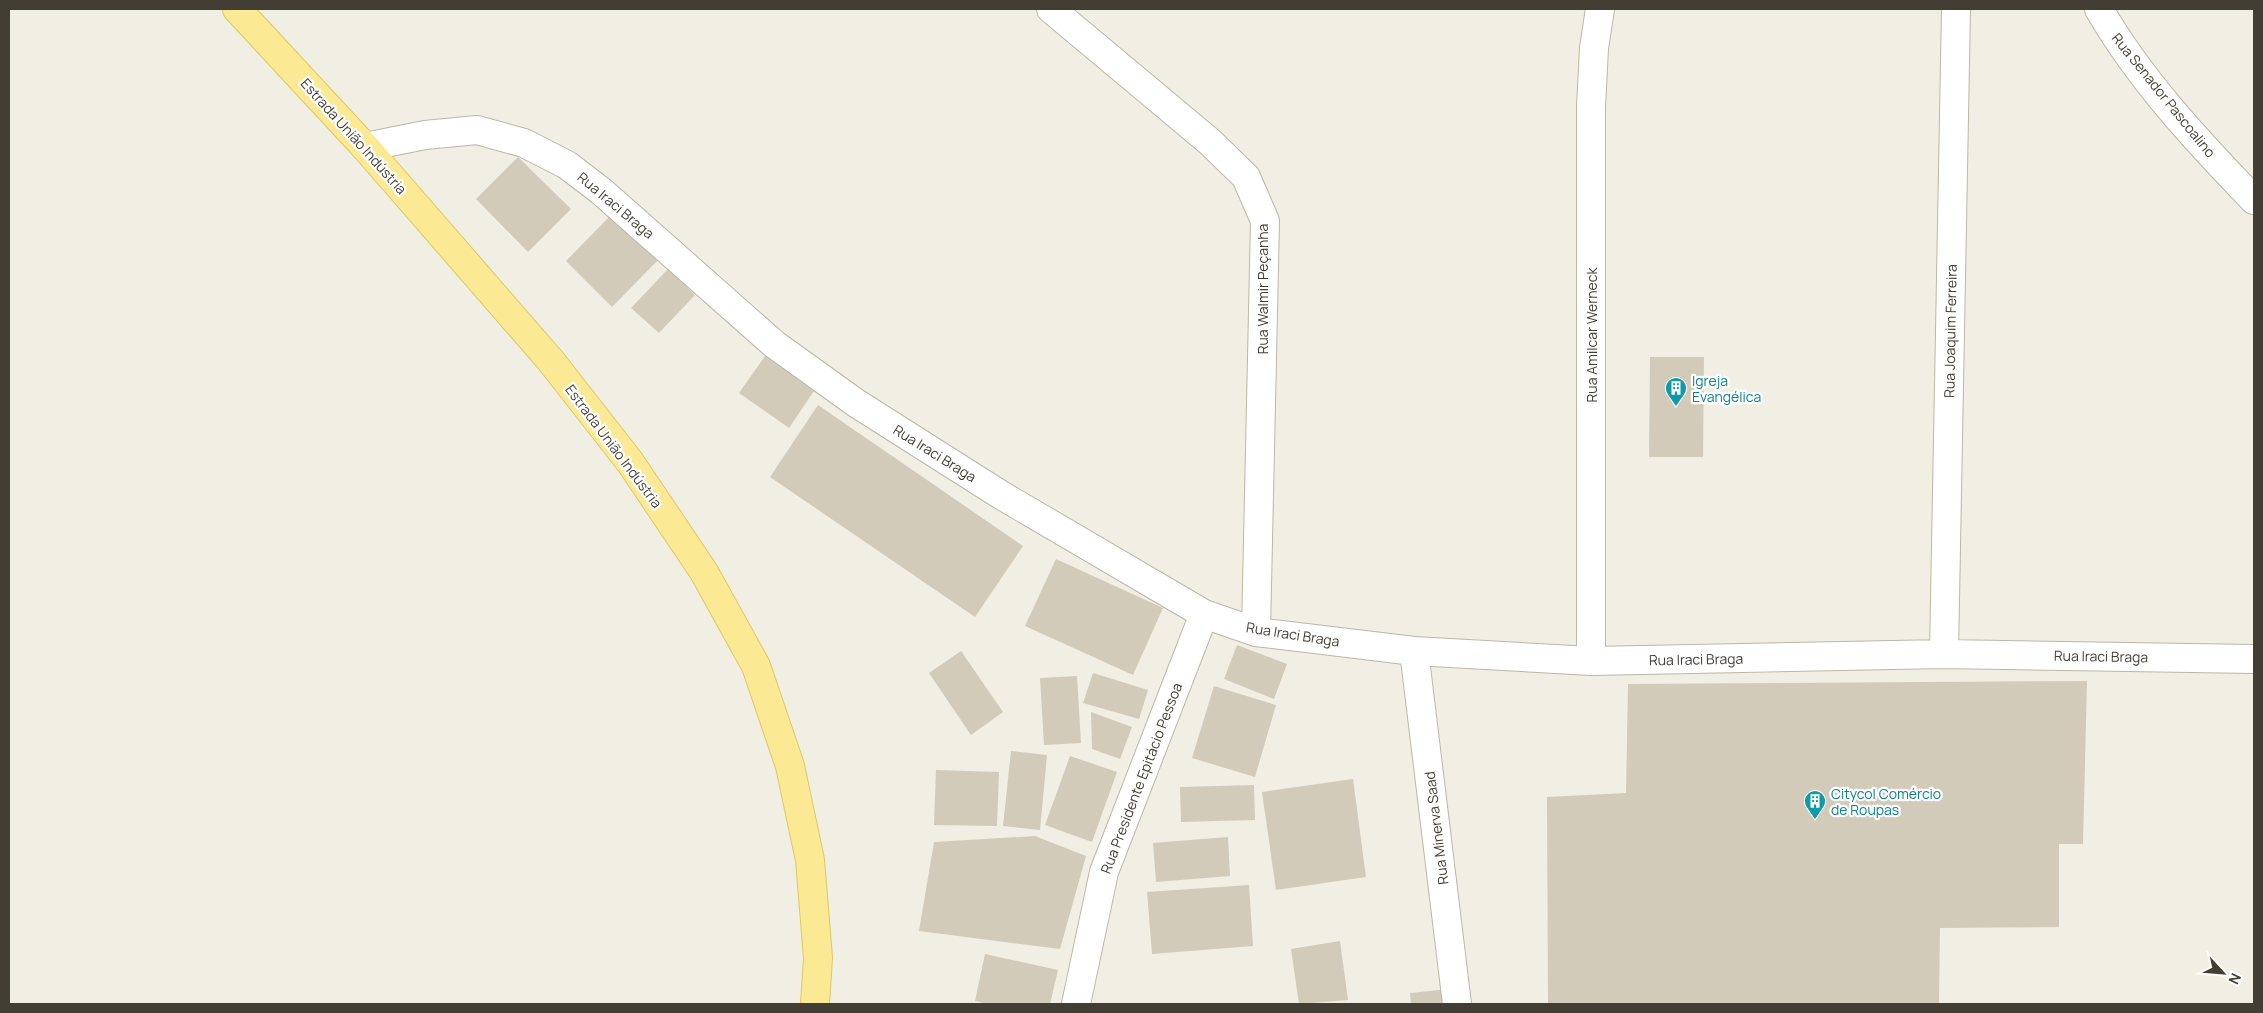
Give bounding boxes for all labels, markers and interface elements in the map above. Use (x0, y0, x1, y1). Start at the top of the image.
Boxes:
street label: Rua Senador Pascoalino (2108, 29, 2220, 161)
street label: Estrada União Indústria (297, 74, 411, 198)
street label: Rua Iraci Braga (574, 167, 658, 243)
street label: Rua Walmir Peçanha (1253, 224, 1272, 354)
street label: Rua Joaquim Ferreira (1939, 264, 1961, 398)
street label: Rua Amilcar Werneck (1582, 266, 1601, 402)
place label: Igreja Evangélica (1692, 371, 1761, 406)
building icon: Igreja Evangélica (1664, 376, 1688, 407)
street label: Estrada União Indústria (561, 380, 667, 512)
street label: Rua Iraci Braga (890, 420, 980, 486)
street label: Rua Iraci Braga (1245, 617, 1341, 651)
street label: Rua Iraci Braga (2054, 646, 2148, 666)
street label: Rua Iraci Braga (1649, 649, 1743, 669)
street label: Rua Presidente Epitácio Pessoa (1096, 680, 1186, 876)
street label: Rua Minerva Saad (1420, 770, 1452, 886)
place label: Citycol Comércio de Roupas (1831, 784, 1941, 819)
building icon: Citycol Comércio de Roupas (1803, 789, 1827, 820)
north arrow (2198, 948, 2248, 998)
text: N (2224, 970, 2246, 988)

